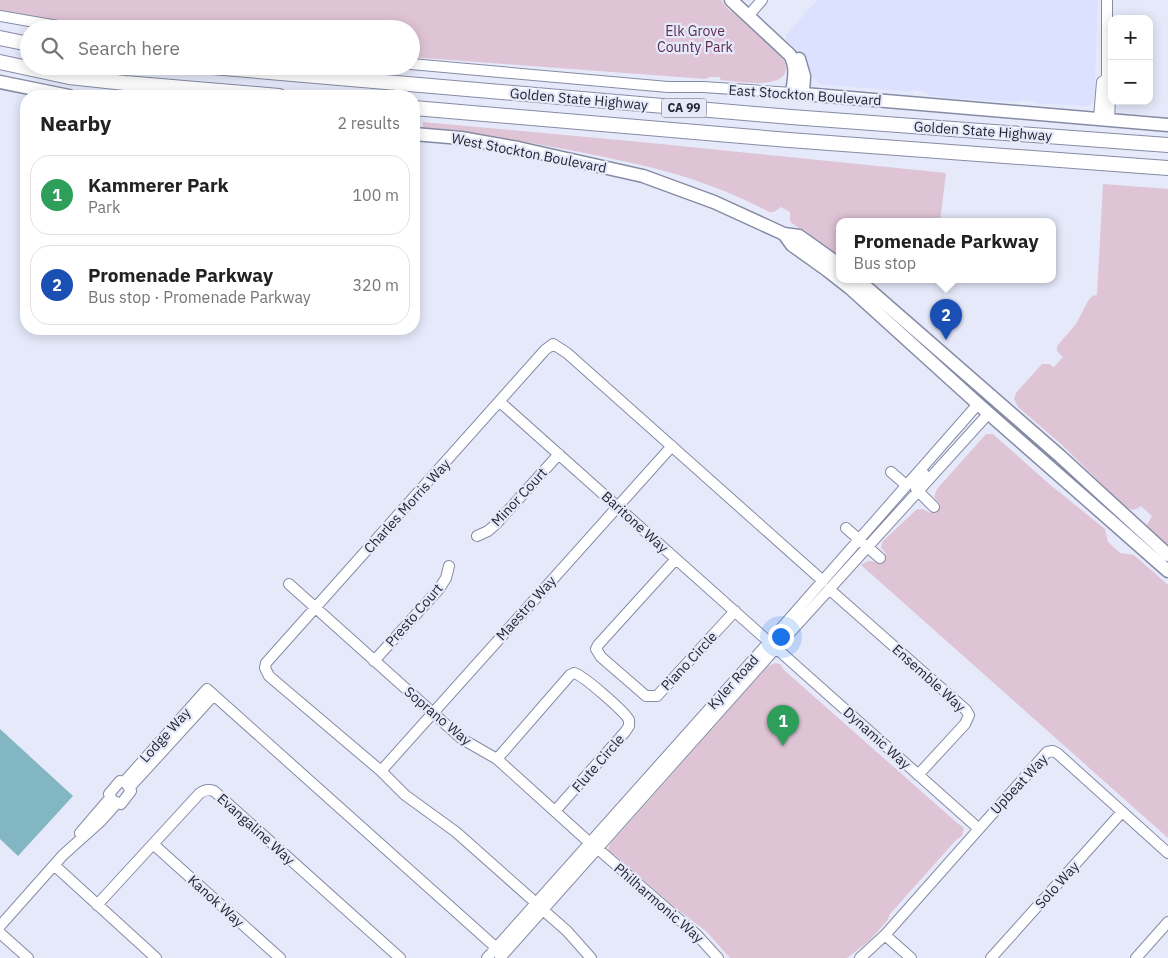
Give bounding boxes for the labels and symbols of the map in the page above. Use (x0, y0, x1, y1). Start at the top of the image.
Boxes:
park label: Elk Grove County Park (657, 22, 734, 56)
street label: East Stockton Boulevard (728, 81, 882, 109)
street label: Golden State Highway (509, 84, 649, 114)
road number: CA 99 (662, 99, 706, 118)
street label: Golden State Highway (913, 117, 1053, 145)
street label: West Stockton Boulevard (450, 129, 608, 177)
pin: 2 (930, 299, 962, 340)
street label: Charles Morris Way (360, 455, 454, 557)
street label: Minor Court (487, 464, 551, 530)
street label: Baritone Way (598, 487, 672, 557)
street label: Maestro Way (492, 572, 560, 644)
street label: Presto Court (381, 579, 447, 650)
your location (768, 624, 794, 650)
street label: Piano Circle (657, 627, 721, 694)
street label: Ensemble Way (889, 640, 969, 716)
street label: Kyler Road (704, 651, 762, 713)
street label: Soprano Way (401, 683, 475, 749)
street label: Dynamic Way (840, 703, 914, 773)
street label: Lodge Way (136, 704, 194, 766)
pin: 1 (767, 705, 799, 746)
street label: Flute Circle (568, 730, 628, 796)
street label: Upbeat Way (987, 750, 1051, 818)
street label: Evangaline Way (214, 789, 299, 869)
street label: Solo Way (1031, 858, 1083, 912)
street label: Philharmonic Way (610, 859, 708, 947)
street label: Kanok Way (184, 871, 248, 931)

